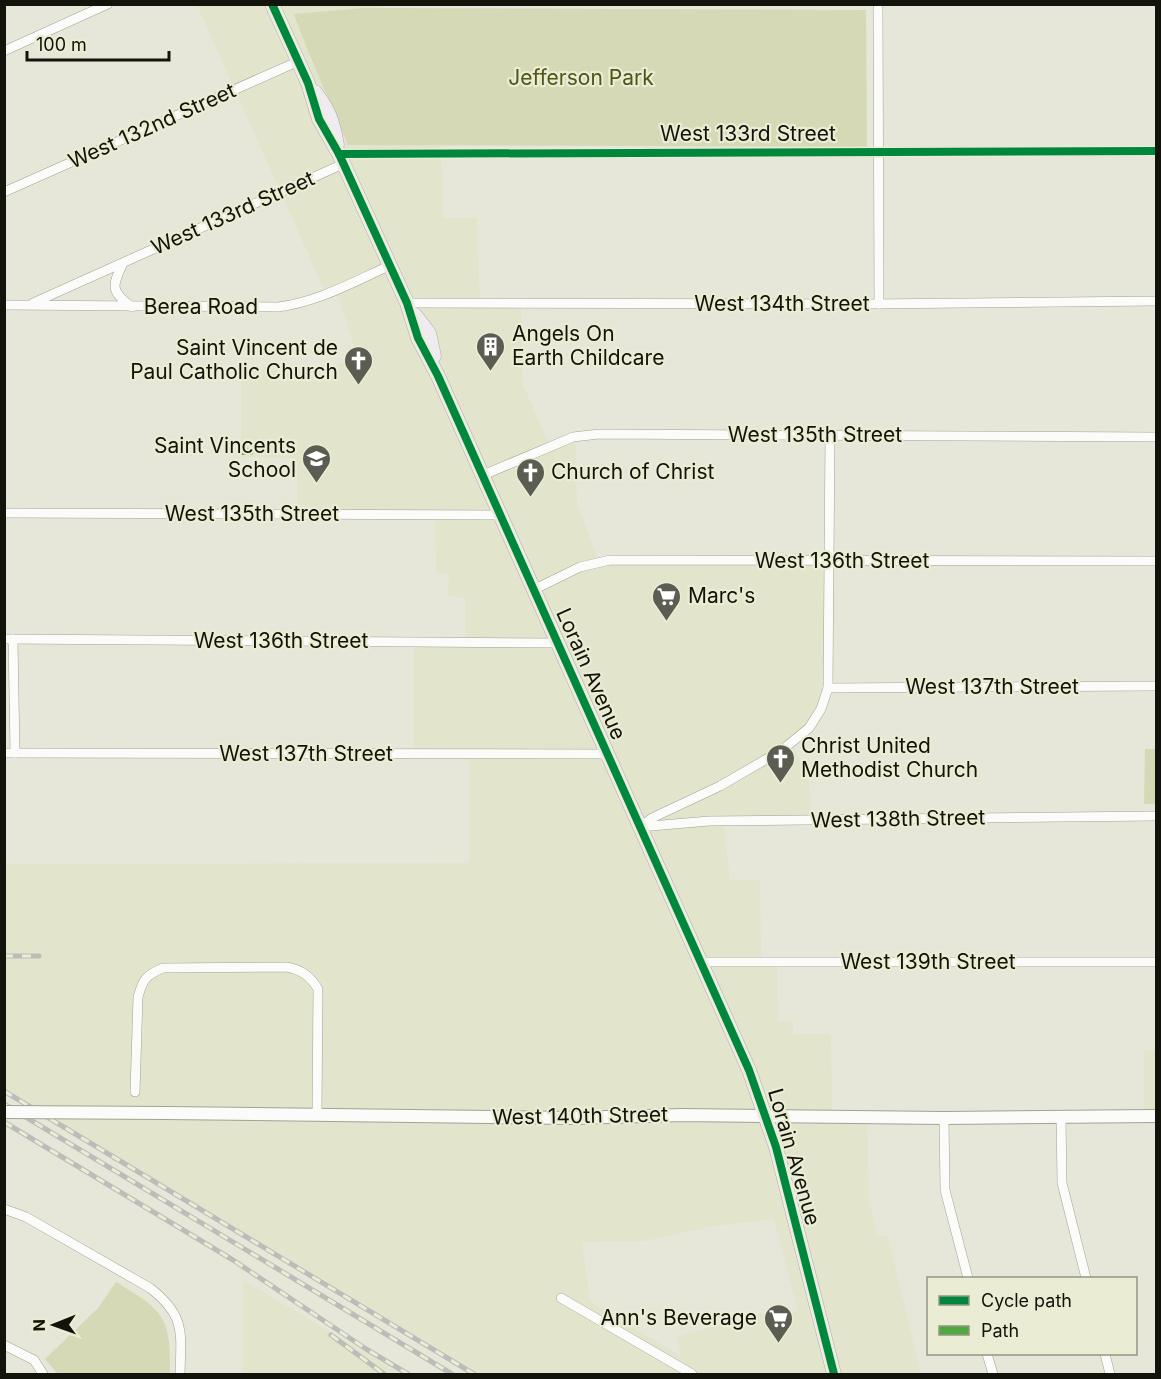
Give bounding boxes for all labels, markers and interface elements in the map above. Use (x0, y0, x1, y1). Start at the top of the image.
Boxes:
scale bar (27, 24, 170, 62)
text: 100 m (36, 34, 87, 55)
park label: Jefferson Park (508, 65, 654, 90)
street label: West 132nd Street (64, 77, 239, 174)
street label: West 133rd Street (660, 121, 836, 146)
street label: West 133rd Street (147, 165, 318, 260)
street label: West 134th Street (694, 291, 870, 316)
street label: Berea Road (144, 294, 258, 319)
place label: Angels On Earth Childcare (512, 321, 664, 370)
building icon: Angels On Earth Childcare (475, 330, 507, 372)
place label: Saint Vincent de Paul Catholic Church (130, 335, 338, 384)
church icon: Saint Vincent de Paul Catholic Church (343, 344, 375, 386)
street label: West 135th Street (728, 422, 902, 447)
place label: Saint Vincents School (154, 433, 296, 482)
school or university icon: Saint Vincents School (301, 442, 333, 484)
church icon: Church of Christ (514, 456, 546, 498)
place label: Church of Christ (551, 459, 714, 484)
street label: West 135th Street (165, 501, 339, 526)
street label: West 136th Street (755, 548, 929, 573)
supermarket icon: Marc's (651, 580, 683, 622)
place label: Marc's (688, 583, 755, 608)
street label: Lorain Avenue (551, 604, 632, 743)
street label: West 136th Street (194, 628, 368, 653)
street label: West 137th Street (905, 674, 1079, 699)
place label: Christ United Methodist Church (801, 733, 978, 782)
street label: West 137th Street (219, 741, 393, 766)
church icon: Christ United Methodist Church (764, 742, 796, 784)
street label: West 138th Street (810, 804, 986, 833)
street label: West 139th Street (840, 949, 1016, 974)
street label: Lorain Avenue (763, 1085, 826, 1228)
street label: West 140th Street (492, 1101, 668, 1130)
legend (927, 1277, 1137, 1355)
text: Cycle path (981, 1290, 1072, 1311)
north arrow (24, 1295, 84, 1355)
supermarket icon: Ann's Beverage (762, 1302, 794, 1344)
place label: Ann's Beverage (600, 1305, 757, 1330)
text: N (29, 1319, 49, 1332)
text: Path (981, 1320, 1019, 1341)

